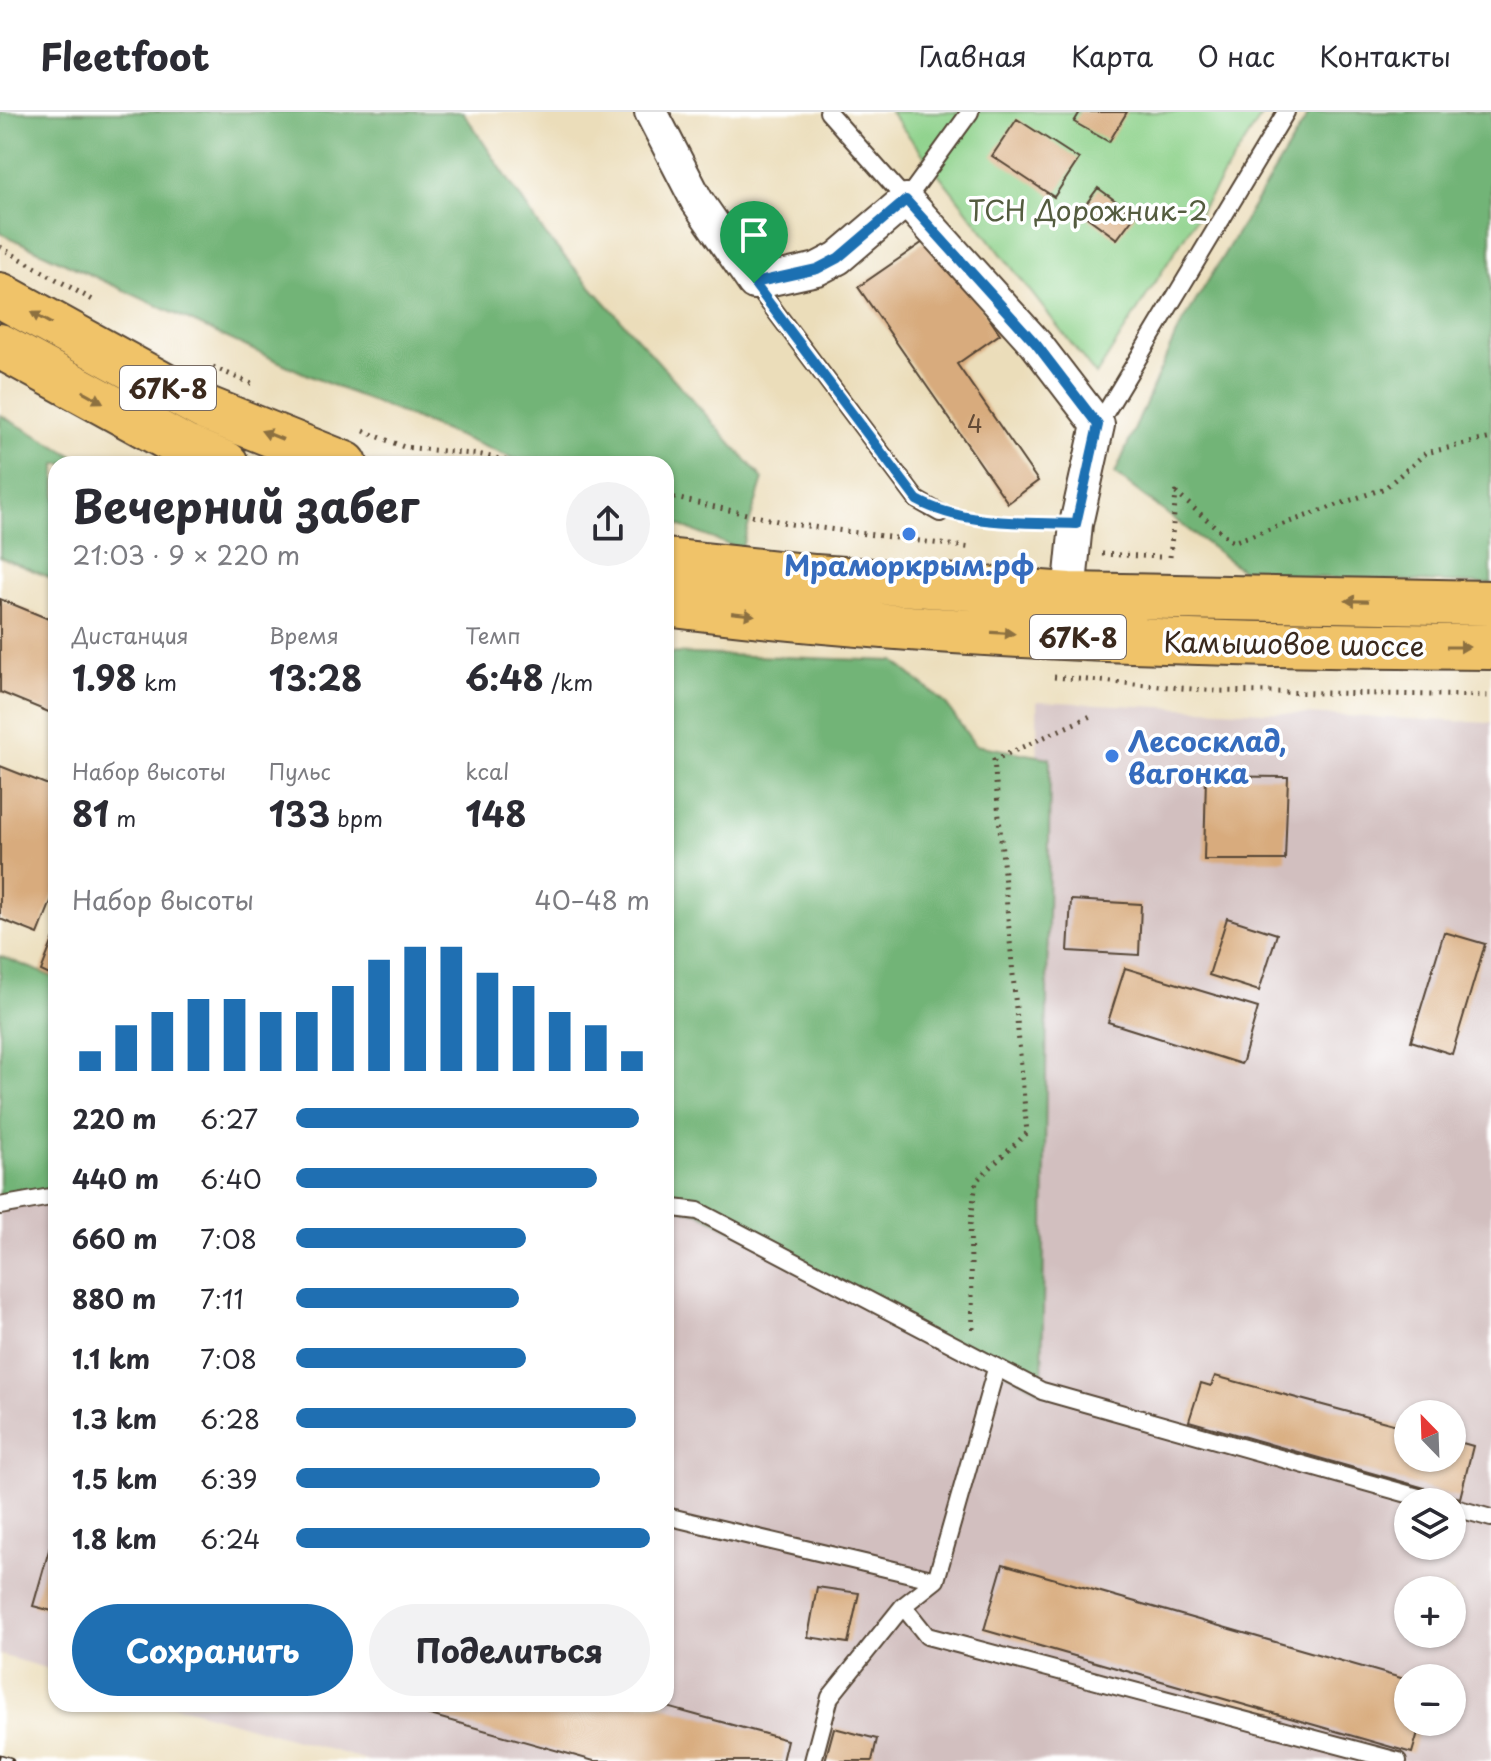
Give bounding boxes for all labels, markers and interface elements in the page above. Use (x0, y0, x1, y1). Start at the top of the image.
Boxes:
text: Fleetfoot (40, 27, 210, 84)
text: Главная (919, 34, 1027, 77)
text: Карта (1071, 34, 1153, 77)
text: О нас (1197, 34, 1275, 77)
text: Контакты (1319, 34, 1451, 77)
park label: ТСН Дорожник-2 (968, 188, 1208, 231)
pin (720, 201, 788, 283)
icon: arrive (732, 213, 776, 257)
one-way arrow (29, 311, 52, 324)
road number: 67К-8 (120, 366, 216, 410)
one-way arrow (82, 389, 104, 403)
house number: 4 (967, 405, 983, 441)
one-way arrow (260, 428, 284, 441)
text: Вечерний забег (72, 472, 419, 538)
button: share (566, 482, 650, 566)
marker: Мраморкрым.рф (900, 525, 918, 543)
text: 21:03 · 9 × 220 m (72, 535, 300, 574)
place label: Мраморкрым.рф (784, 543, 1034, 586)
one-way arrow (1344, 595, 1369, 607)
one-way arrow (731, 608, 756, 621)
road number: 67К-8 (1030, 615, 1126, 659)
text: Дистанция (72, 618, 189, 651)
text: Время (269, 618, 339, 651)
text: Темп (465, 618, 521, 651)
street label: Камышовое шоссе (1163, 619, 1425, 667)
one-way arrow (990, 627, 1015, 640)
one-way arrow (1446, 641, 1471, 653)
text: 1.98 (72, 651, 137, 703)
text: 13:28 (269, 651, 362, 703)
text: 6:48 (465, 651, 544, 703)
text: km (137, 665, 177, 698)
text: /km (544, 665, 593, 698)
place label: Лесосклад, вагонка (1128, 719, 1286, 794)
marker: Лесосклад, вагонка (1103, 747, 1121, 765)
text: Набор высоты (72, 754, 226, 787)
text: Пульс (269, 754, 331, 787)
text: kcal (465, 754, 509, 787)
text: 81 (72, 787, 109, 839)
text: 133 (269, 787, 330, 839)
text: 148 (465, 787, 526, 839)
text: m (109, 801, 136, 834)
text: bpm (330, 801, 383, 834)
text: Набор высоты (72, 880, 254, 919)
text: 40–48 m (534, 880, 650, 919)
text: 220 m (72, 1099, 157, 1138)
text: 6:27 (200, 1099, 258, 1138)
text: 440 m (72, 1159, 159, 1198)
text: 6:40 (200, 1159, 262, 1198)
text: 660 m (72, 1219, 157, 1258)
text: 7:08 (200, 1219, 257, 1258)
text: 880 m (72, 1279, 156, 1318)
text: 7:11 (200, 1279, 244, 1318)
text: 1.1 km (72, 1339, 150, 1378)
text: 7:08 (200, 1339, 257, 1378)
text: 1.3 km (72, 1399, 157, 1438)
text: 6:28 (200, 1399, 260, 1438)
north arrow (1394, 1400, 1466, 1472)
map controls (1394, 1400, 1466, 1736)
text: 1.5 km (72, 1459, 158, 1498)
text: 6:39 (200, 1459, 258, 1498)
button: layers (1394, 1488, 1466, 1560)
text: 1.8 km (72, 1519, 157, 1558)
text: 6:24 (200, 1519, 261, 1558)
button: + (1394, 1576, 1466, 1648)
button: Сохранить (72, 1604, 353, 1696)
button: Поделиться (369, 1604, 650, 1696)
button: − (1394, 1664, 1466, 1736)

